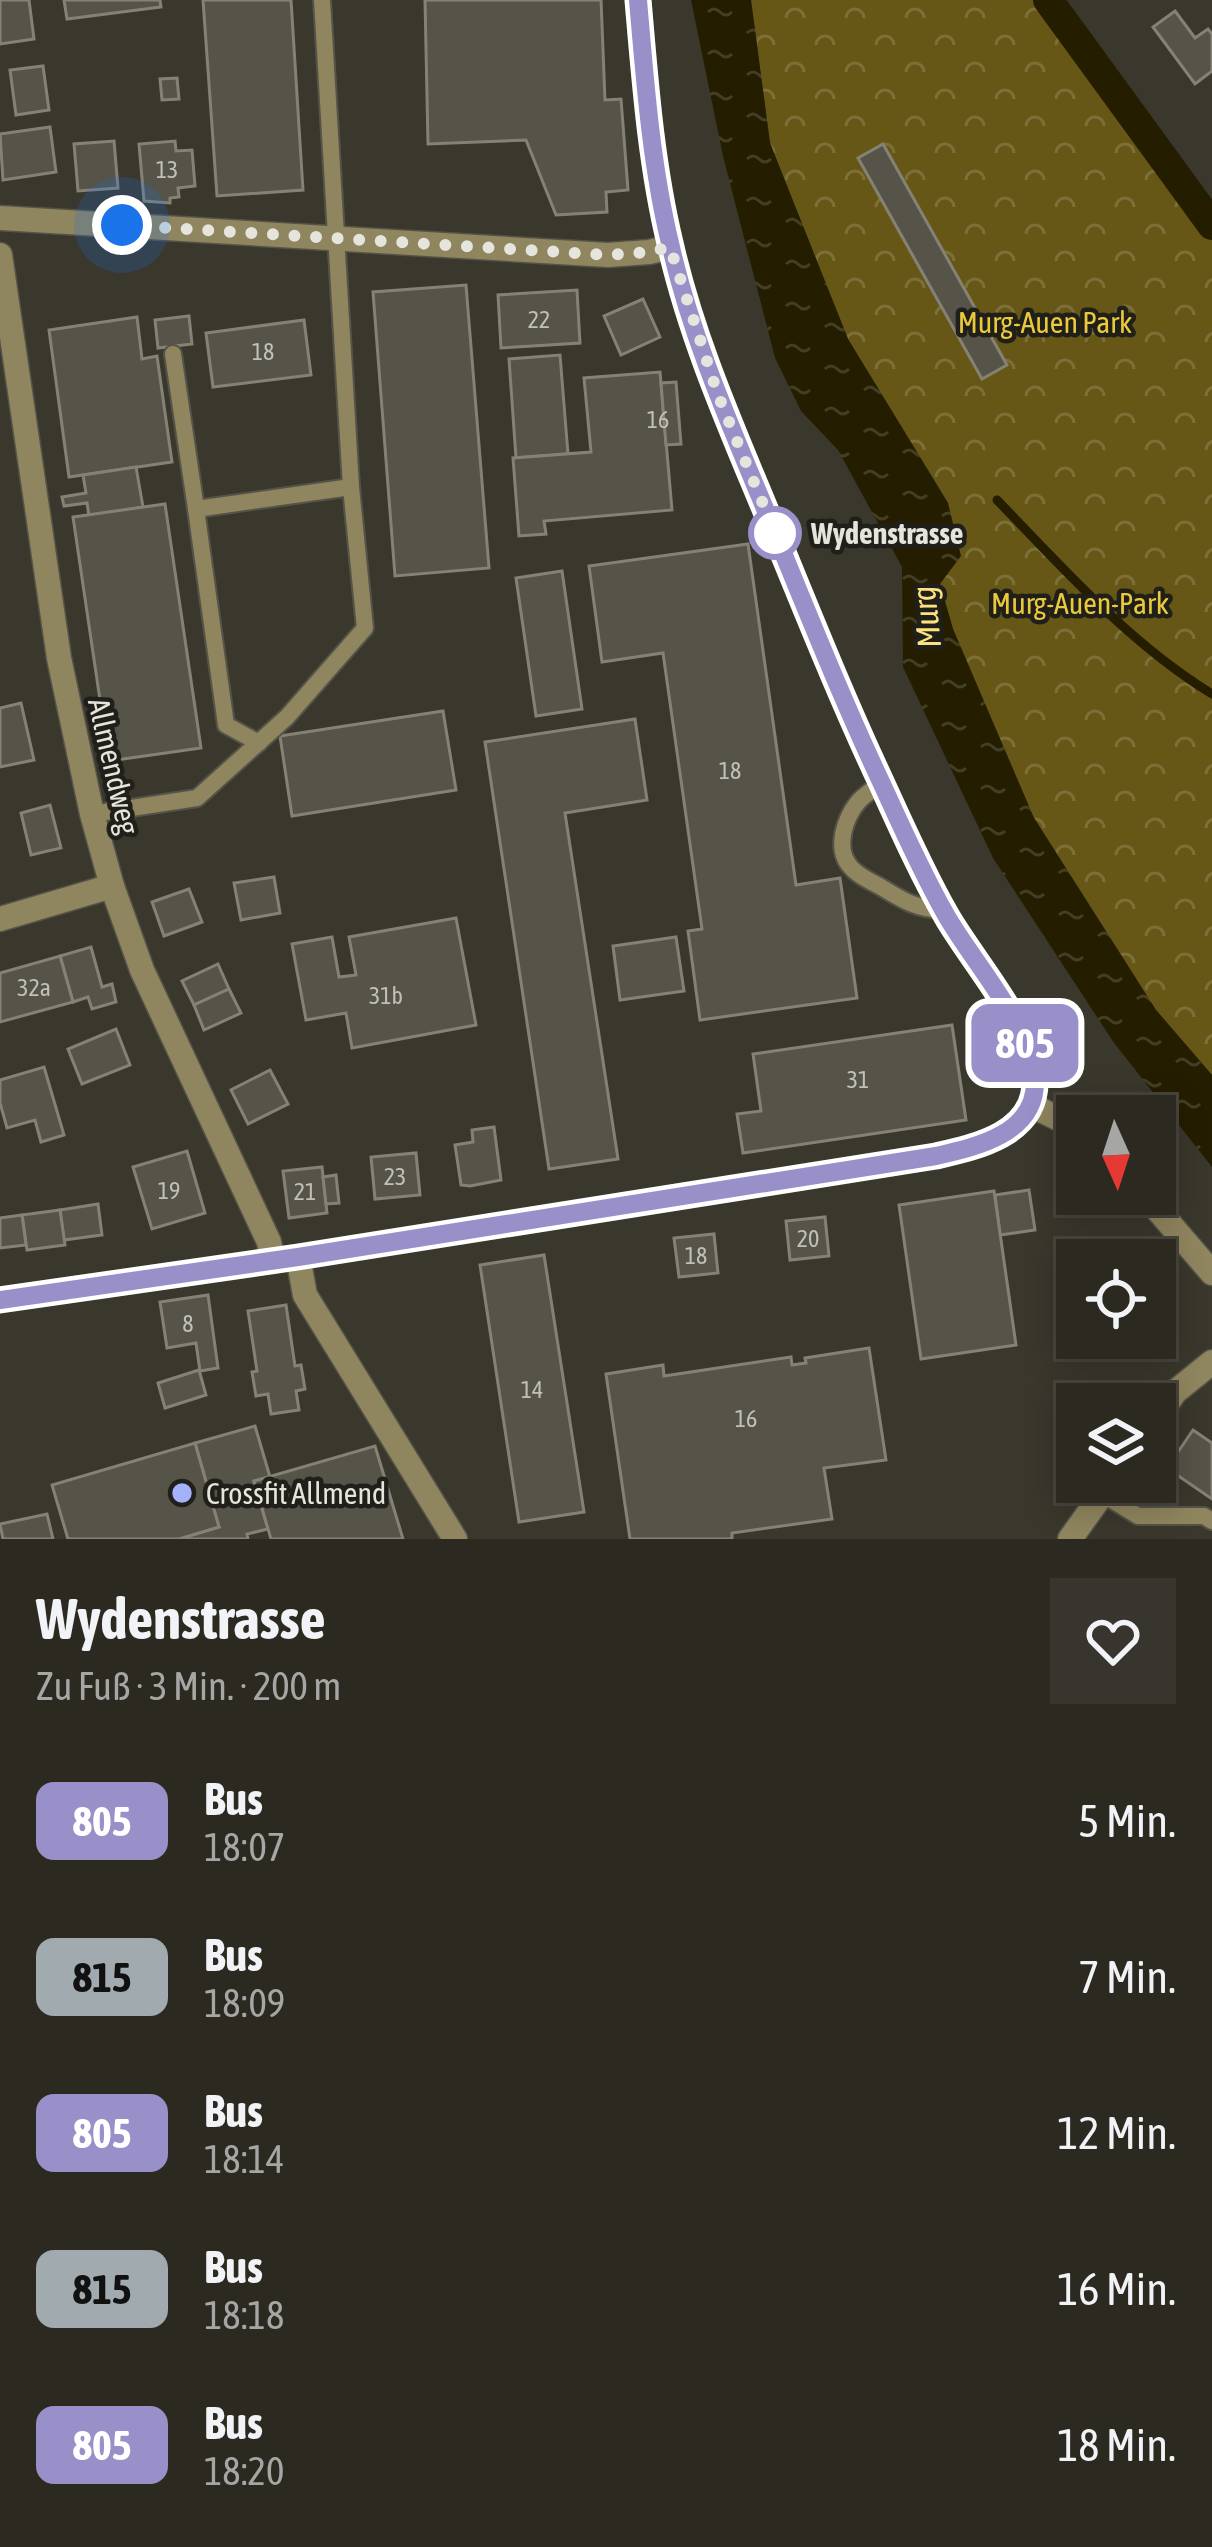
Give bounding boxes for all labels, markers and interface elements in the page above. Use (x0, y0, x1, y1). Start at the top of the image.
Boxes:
house number: 13 (156, 156, 178, 183)
your location (92, 195, 152, 255)
park label: Murg-Auen Park (958, 305, 1132, 339)
house number: 22 (528, 306, 550, 333)
house number: 18 (252, 338, 274, 365)
house number: 16 (647, 406, 669, 433)
marker: Wydenstrasse (750, 508, 800, 558)
place label: Wydenstrasse (810, 516, 963, 550)
water label: Murg (904, 584, 948, 650)
park label: Murg-Auen-Park (991, 586, 1169, 620)
street label: Allmendweg (82, 695, 146, 837)
house number: 18 (719, 757, 741, 784)
house number: 32a (17, 974, 51, 1001)
house number: 31b (369, 982, 403, 1009)
line badge: 805 (956, 1004, 1094, 1082)
text: 805 (995, 1019, 1055, 1067)
house number: 31 (847, 1066, 869, 1093)
north arrow (1056, 1095, 1176, 1215)
map controls (1056, 1095, 1176, 1503)
house number: 23 (384, 1163, 406, 1190)
house number: 19 (158, 1177, 180, 1204)
house number: 21 (294, 1178, 316, 1205)
house number: 20 (797, 1225, 819, 1252)
button: locate (1056, 1239, 1176, 1359)
house number: 18 (685, 1242, 707, 1269)
house number: 8 (182, 1310, 194, 1337)
house number: 14 (521, 1376, 543, 1403)
button: layers (1056, 1383, 1176, 1503)
house number: 16 (735, 1405, 757, 1432)
place label: Crossfit Allmend (206, 1476, 386, 1510)
marker: Crossfit Allmend (169, 1480, 195, 1506)
button: heart (1050, 1578, 1176, 1704)
text: Wydenstrasse (36, 1586, 326, 1651)
text: Zu Fuß · 3 Min. · 200 m (36, 1664, 341, 1708)
text: Bus (204, 1773, 263, 1825)
text: 5 Min. (1078, 1795, 1176, 1847)
text: 805 (72, 1797, 132, 1845)
text: 18:07 (204, 1825, 285, 1869)
text: Bus (204, 1929, 263, 1981)
text: 7 Min. (1078, 1951, 1176, 2003)
text: 815 (72, 1953, 132, 2001)
text: 18:09 (204, 1981, 285, 2025)
text: Bus (204, 2085, 263, 2137)
text: 12 Min. (1057, 2107, 1176, 2159)
text: 805 (72, 2109, 132, 2157)
text: 18:14 (204, 2137, 284, 2181)
text: Bus (204, 2241, 263, 2293)
text: 16 Min. (1057, 2263, 1176, 2315)
text: 815 (72, 2265, 132, 2313)
text: 18:18 (204, 2293, 284, 2337)
text: Bus (204, 2397, 263, 2449)
text: 18 Min. (1057, 2419, 1176, 2471)
text: 805 (72, 2421, 132, 2469)
text: 18:20 (204, 2449, 284, 2493)

